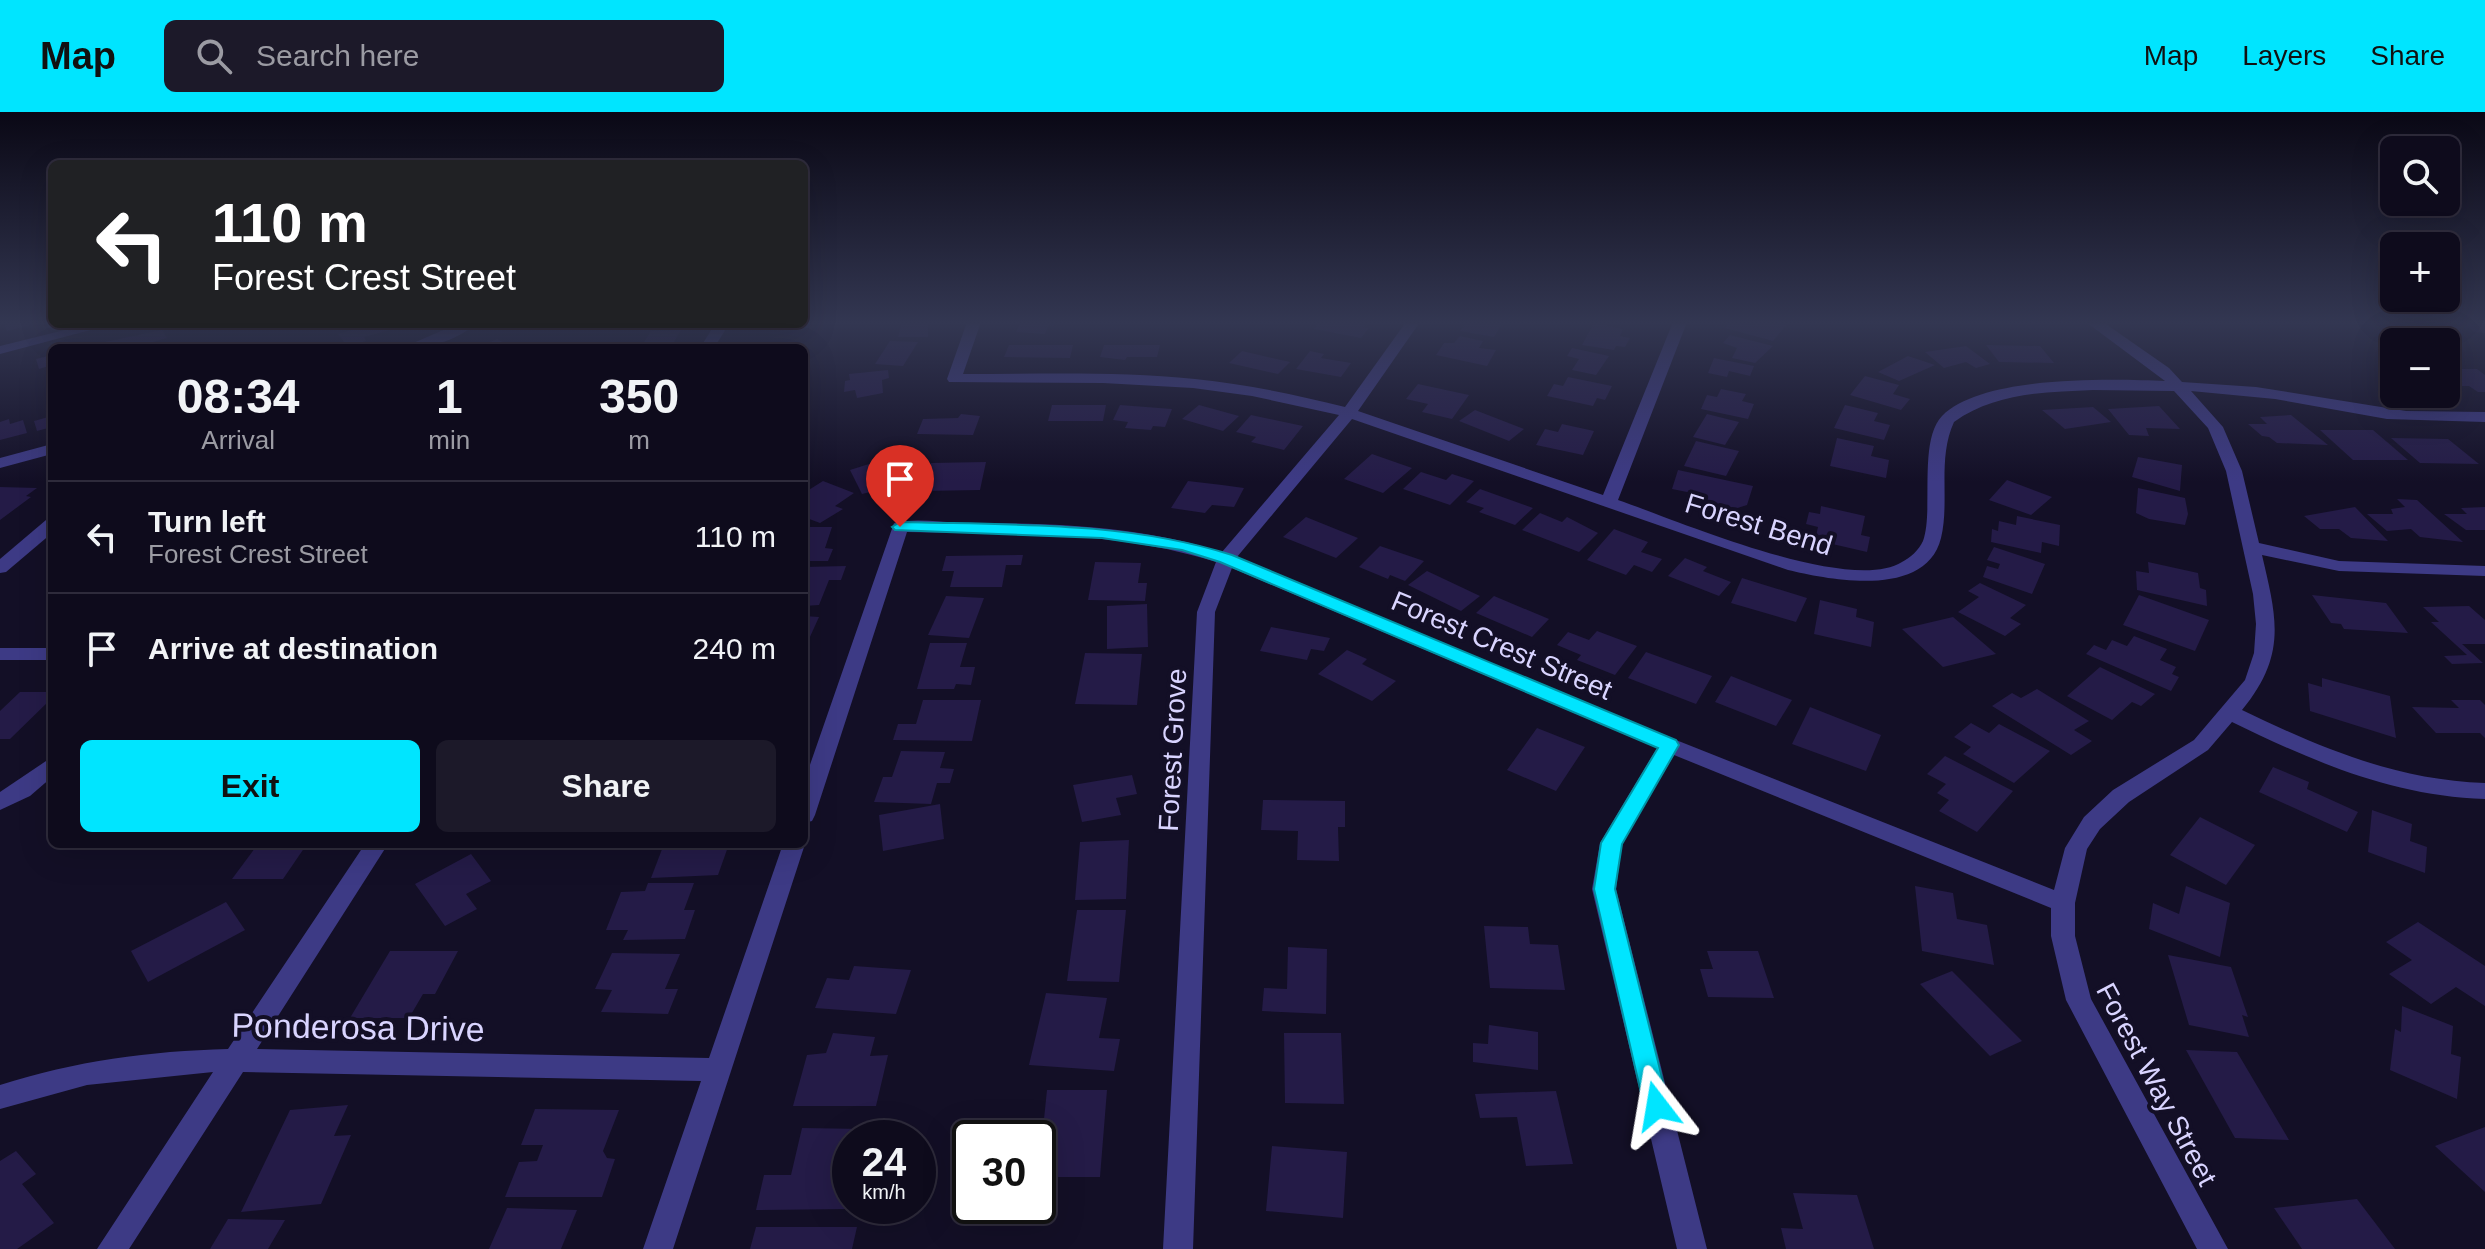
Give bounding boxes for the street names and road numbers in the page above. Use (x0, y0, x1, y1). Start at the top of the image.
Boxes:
street label: Forest Bend (1681, 487, 1836, 562)
street label: Forest Crest Street (1387, 585, 1617, 706)
street label: Forest Grove (1153, 668, 1192, 832)
street label: Forest Way Street (2090, 978, 2223, 1191)
street label: Ponderosa Drive (231, 1006, 485, 1048)

